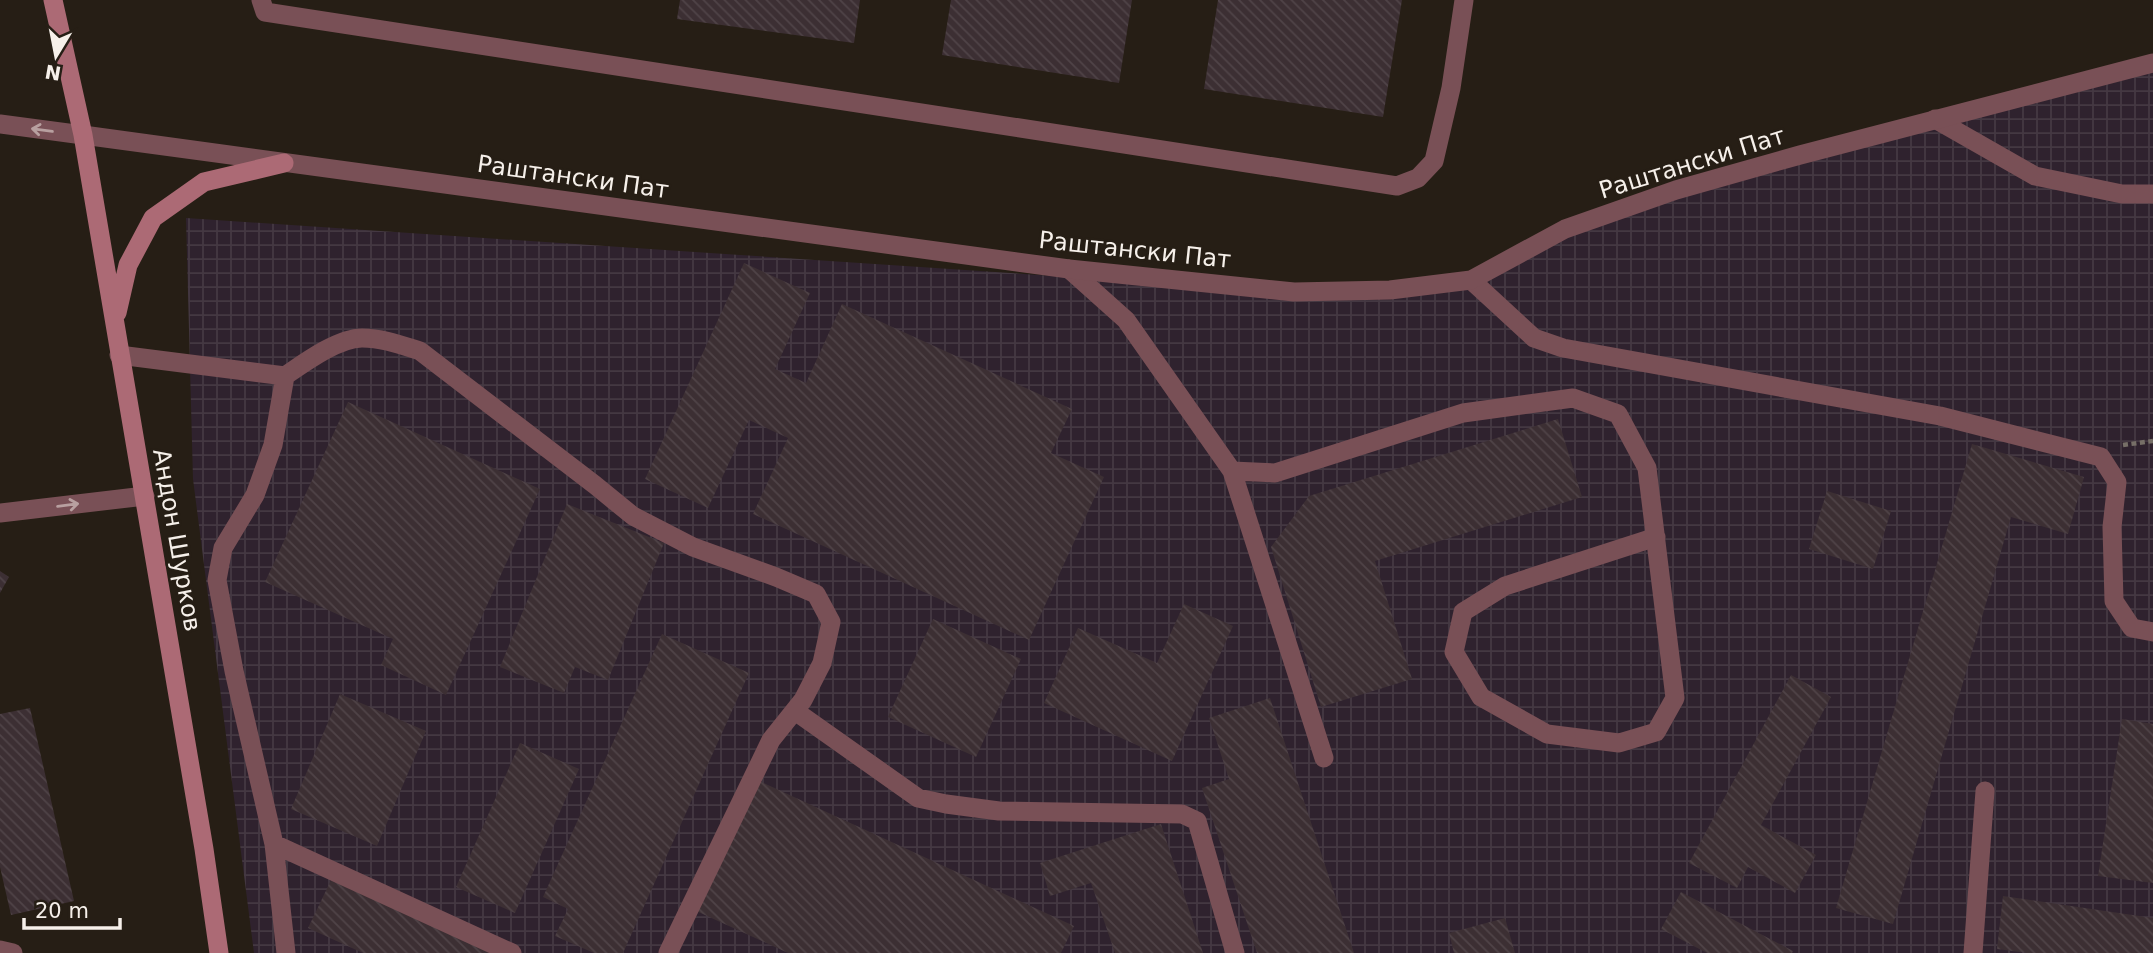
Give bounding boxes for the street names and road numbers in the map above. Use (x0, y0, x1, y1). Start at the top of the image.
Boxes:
street label: Раштански Пат (1596, 121, 1788, 205)
street label: Раштански Пат (475, 150, 671, 204)
street label: Раштански Пат (1037, 226, 1233, 274)
street label: Андон Шурков (147, 446, 207, 634)

